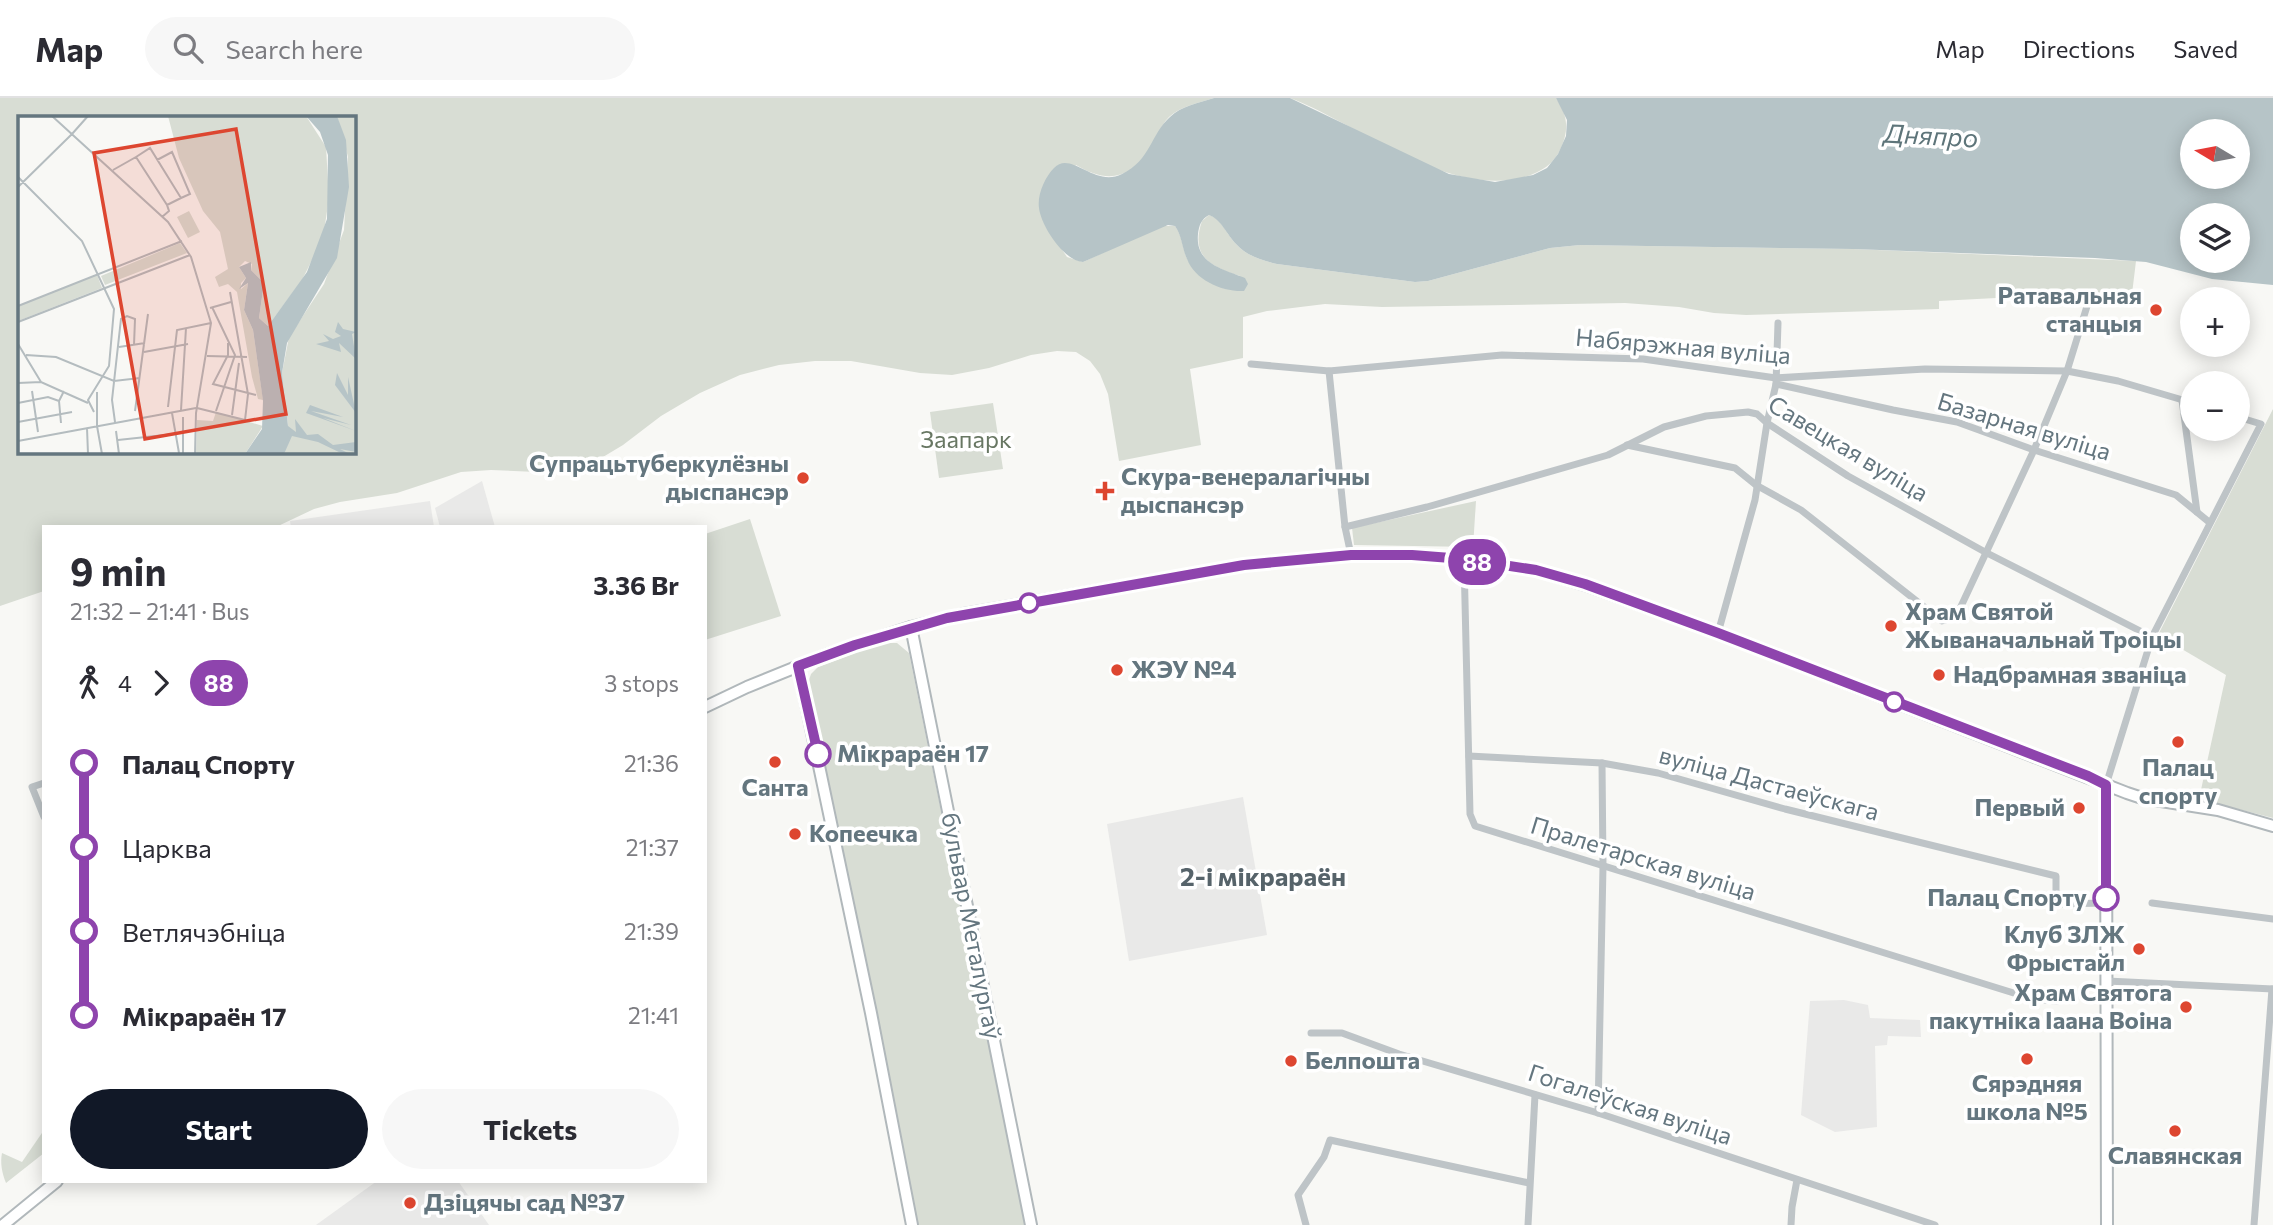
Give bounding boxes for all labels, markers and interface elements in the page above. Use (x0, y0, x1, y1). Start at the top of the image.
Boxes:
search box (145, 17, 635, 80)
text: Map (35, 28, 103, 69)
icon: search (169, 29, 207, 67)
text: Search here (225, 33, 363, 64)
text: Map (1935, 34, 1985, 63)
text: Directions (2023, 34, 2135, 63)
text: Saved (2173, 34, 2238, 63)
inset map (18, 116, 355, 453)
water label: Дняпро (1881, 116, 1979, 152)
north arrow (2180, 119, 2250, 189)
map controls (2180, 119, 2250, 441)
button: layers (2180, 203, 2250, 273)
place label: Ратавальная станцыя (1997, 280, 2142, 337)
button: + (2180, 287, 2250, 357)
marker: Ратавальная станцыя (2148, 302, 2164, 318)
street label: Набярэжная вуліца (1574, 322, 1792, 369)
button: − (2180, 371, 2250, 441)
street label: Базарная вуліца (1934, 385, 2115, 466)
street label: Савецкая вуліца (1764, 389, 1934, 507)
park label: Заапарк (920, 424, 1012, 453)
place label: Супрацьтуберкулёзны дыспансэр (529, 448, 789, 505)
place label: Скура-венералагічны дыспансэр (1121, 461, 1370, 518)
marker: Супрацьтуберкулёзны дыспансэр (795, 470, 811, 486)
marker: Скура-венералагічны дыспансэр (1095, 481, 1115, 501)
line badge: 88 (1446, 539, 1508, 585)
text: 9 min (70, 547, 166, 594)
text: 88 (1462, 547, 1492, 576)
text: 3.36 Br (593, 569, 679, 600)
unlabelled marker (1019, 593, 1039, 613)
place label: Храм Святой Жываначальнай Троіцы (1905, 596, 2182, 653)
text: 21:32 – 21:41 · Bus (70, 597, 250, 625)
marker: Храм Святой Жываначальнай Троіцы (1883, 618, 1899, 634)
place label: ЖЭУ №4 (1131, 654, 1237, 683)
place label: Надбрамная званіца (1953, 659, 2186, 688)
marker: ЖЭУ №4 (1109, 662, 1125, 678)
icon: walk (70, 664, 108, 702)
icon: forward (142, 664, 180, 702)
marker: Надбрамная званіца (1931, 667, 1947, 683)
text: 88 (204, 668, 234, 697)
text: 4 (118, 669, 132, 697)
text: 3 stops (604, 669, 679, 697)
unlabelled marker (1884, 692, 1904, 712)
marker: Палац спорту (2170, 734, 2186, 750)
place label: Мікрараён 17 (837, 738, 989, 767)
street label: вуліца Дастаеўскага (1656, 739, 1883, 826)
marker: Мікрараён 17 (805, 741, 831, 767)
text: Палац Спорту (122, 748, 295, 779)
text: 21:36 (624, 749, 679, 777)
place label: Палац спорту (2139, 752, 2217, 809)
marker: Санта (767, 754, 783, 770)
place label: Санта (742, 772, 808, 801)
place label: Первый (1974, 792, 2065, 821)
marker: Первый (2071, 800, 2087, 816)
street label: бульвар Металургаў (936, 810, 1009, 1042)
street label: Пралетарская вуліца (1527, 810, 1759, 906)
place label: Копеечка (809, 818, 918, 847)
marker: Копеечка (787, 826, 803, 842)
text: Царква (122, 832, 212, 863)
text: 21:37 (626, 833, 679, 861)
district label: 2-і мікрараён (1180, 860, 1346, 891)
place label: Палац Спорту (1927, 882, 2087, 911)
marker: Палац Спорту (2093, 885, 2119, 911)
text: Ветлячэбніца (122, 916, 286, 947)
text: 21:39 (624, 917, 679, 945)
place label: Клуб ЗЛЖ Фрыстайл (2004, 919, 2126, 976)
marker: Клуб ЗЛЖ Фрыстайл (2131, 941, 2147, 957)
place label: Храм Святога пакутніка Іаана Воіна (1929, 977, 2172, 1034)
marker: Храм Святога пакутніка Іаана Воіна (2178, 999, 2194, 1015)
text: Мікрараён 17 (122, 1000, 287, 1031)
text: 21:41 (628, 1001, 679, 1029)
place label: Белпошта (1305, 1045, 1420, 1074)
marker: Сярэдняя школа №5 (2019, 1051, 2035, 1067)
marker: Белпошта (1283, 1053, 1299, 1069)
street label: Гогалеўская вуліца (1525, 1057, 1736, 1150)
place label: Сярэдняя школа №5 (1966, 1068, 2088, 1125)
button: Start (70, 1089, 368, 1169)
button: Tickets (382, 1089, 679, 1169)
marker: Славянская (2167, 1123, 2183, 1139)
place label: Славянская (2108, 1140, 2242, 1169)
place label: Дзіцячы сад №37 (424, 1187, 625, 1216)
marker: Дзіцячы сад №37 (402, 1195, 418, 1211)

